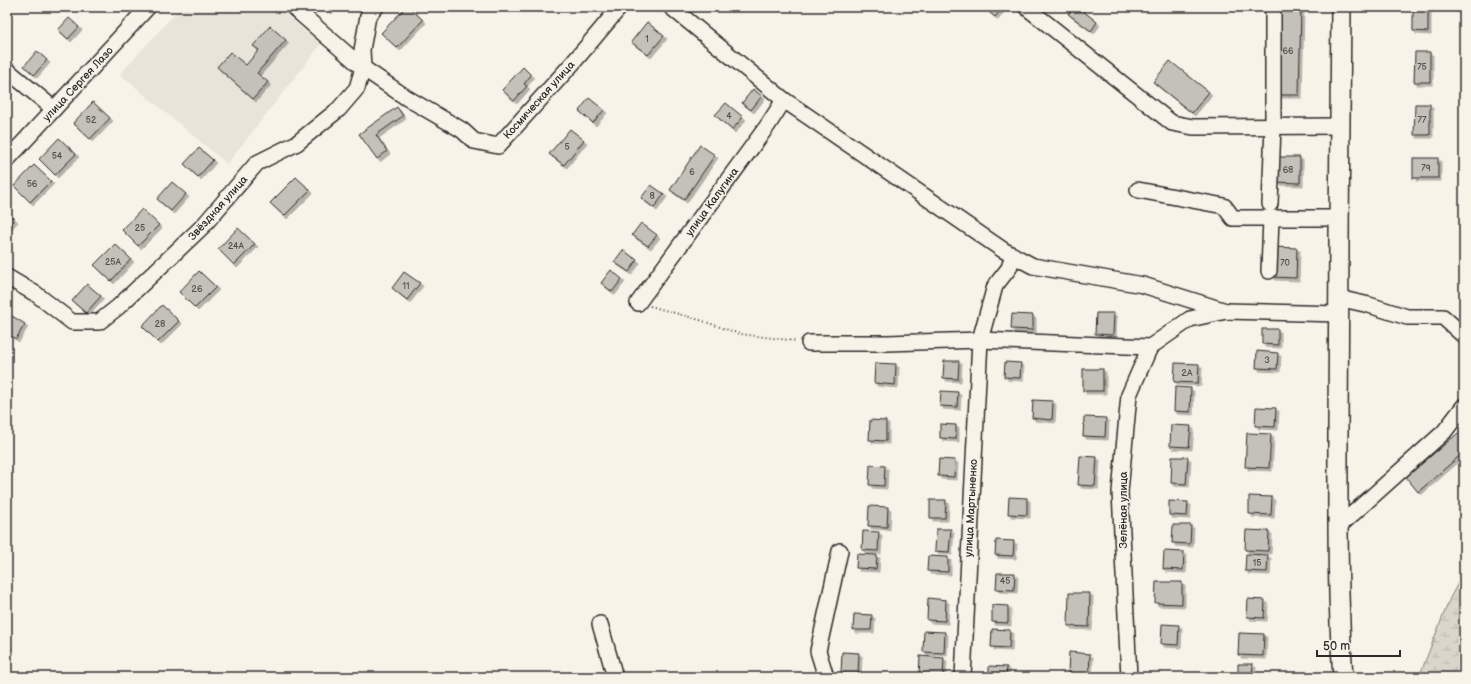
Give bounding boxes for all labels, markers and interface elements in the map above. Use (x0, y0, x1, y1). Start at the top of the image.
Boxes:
house number: 1 (645, 34, 649, 45)
street label: улица Сергея Лазо (40, 44, 116, 124)
house number: 66 (1283, 46, 1294, 57)
street label: Космическая улица (501, 58, 578, 142)
house number: 75 (1417, 62, 1427, 73)
house number: 4 (726, 111, 732, 122)
house number: 52 (86, 115, 97, 126)
house number: 77 (1418, 115, 1427, 126)
house number: 5 (564, 142, 570, 153)
house number: 54 (52, 151, 63, 162)
house number: 79 (1421, 163, 1431, 174)
street label: улица Калугина (683, 165, 741, 239)
house number: 68 (1283, 165, 1293, 176)
house number: 6 (689, 167, 695, 178)
street label: Звёздная улица (186, 173, 251, 243)
house number: 56 (27, 179, 38, 190)
house number: 8 (649, 191, 655, 202)
house number: 25 (135, 223, 145, 234)
house number: 24А (228, 241, 245, 252)
house number: 25А (105, 257, 122, 268)
house number: 70 (1280, 258, 1290, 269)
house number: 11 (403, 281, 409, 292)
house number: 26 (192, 284, 203, 295)
house number: 28 (155, 319, 165, 330)
house number: 3 (1264, 355, 1270, 366)
house number: 2А (1182, 368, 1193, 379)
street label: улица Мартыненко (962, 458, 980, 557)
street label: Зелёная улица (1117, 471, 1130, 549)
house number: 15 (1253, 558, 1261, 569)
house number: 45 (1000, 576, 1010, 587)
scale bar (1317, 632, 1400, 658)
text: 50 m (1323, 639, 1350, 654)

